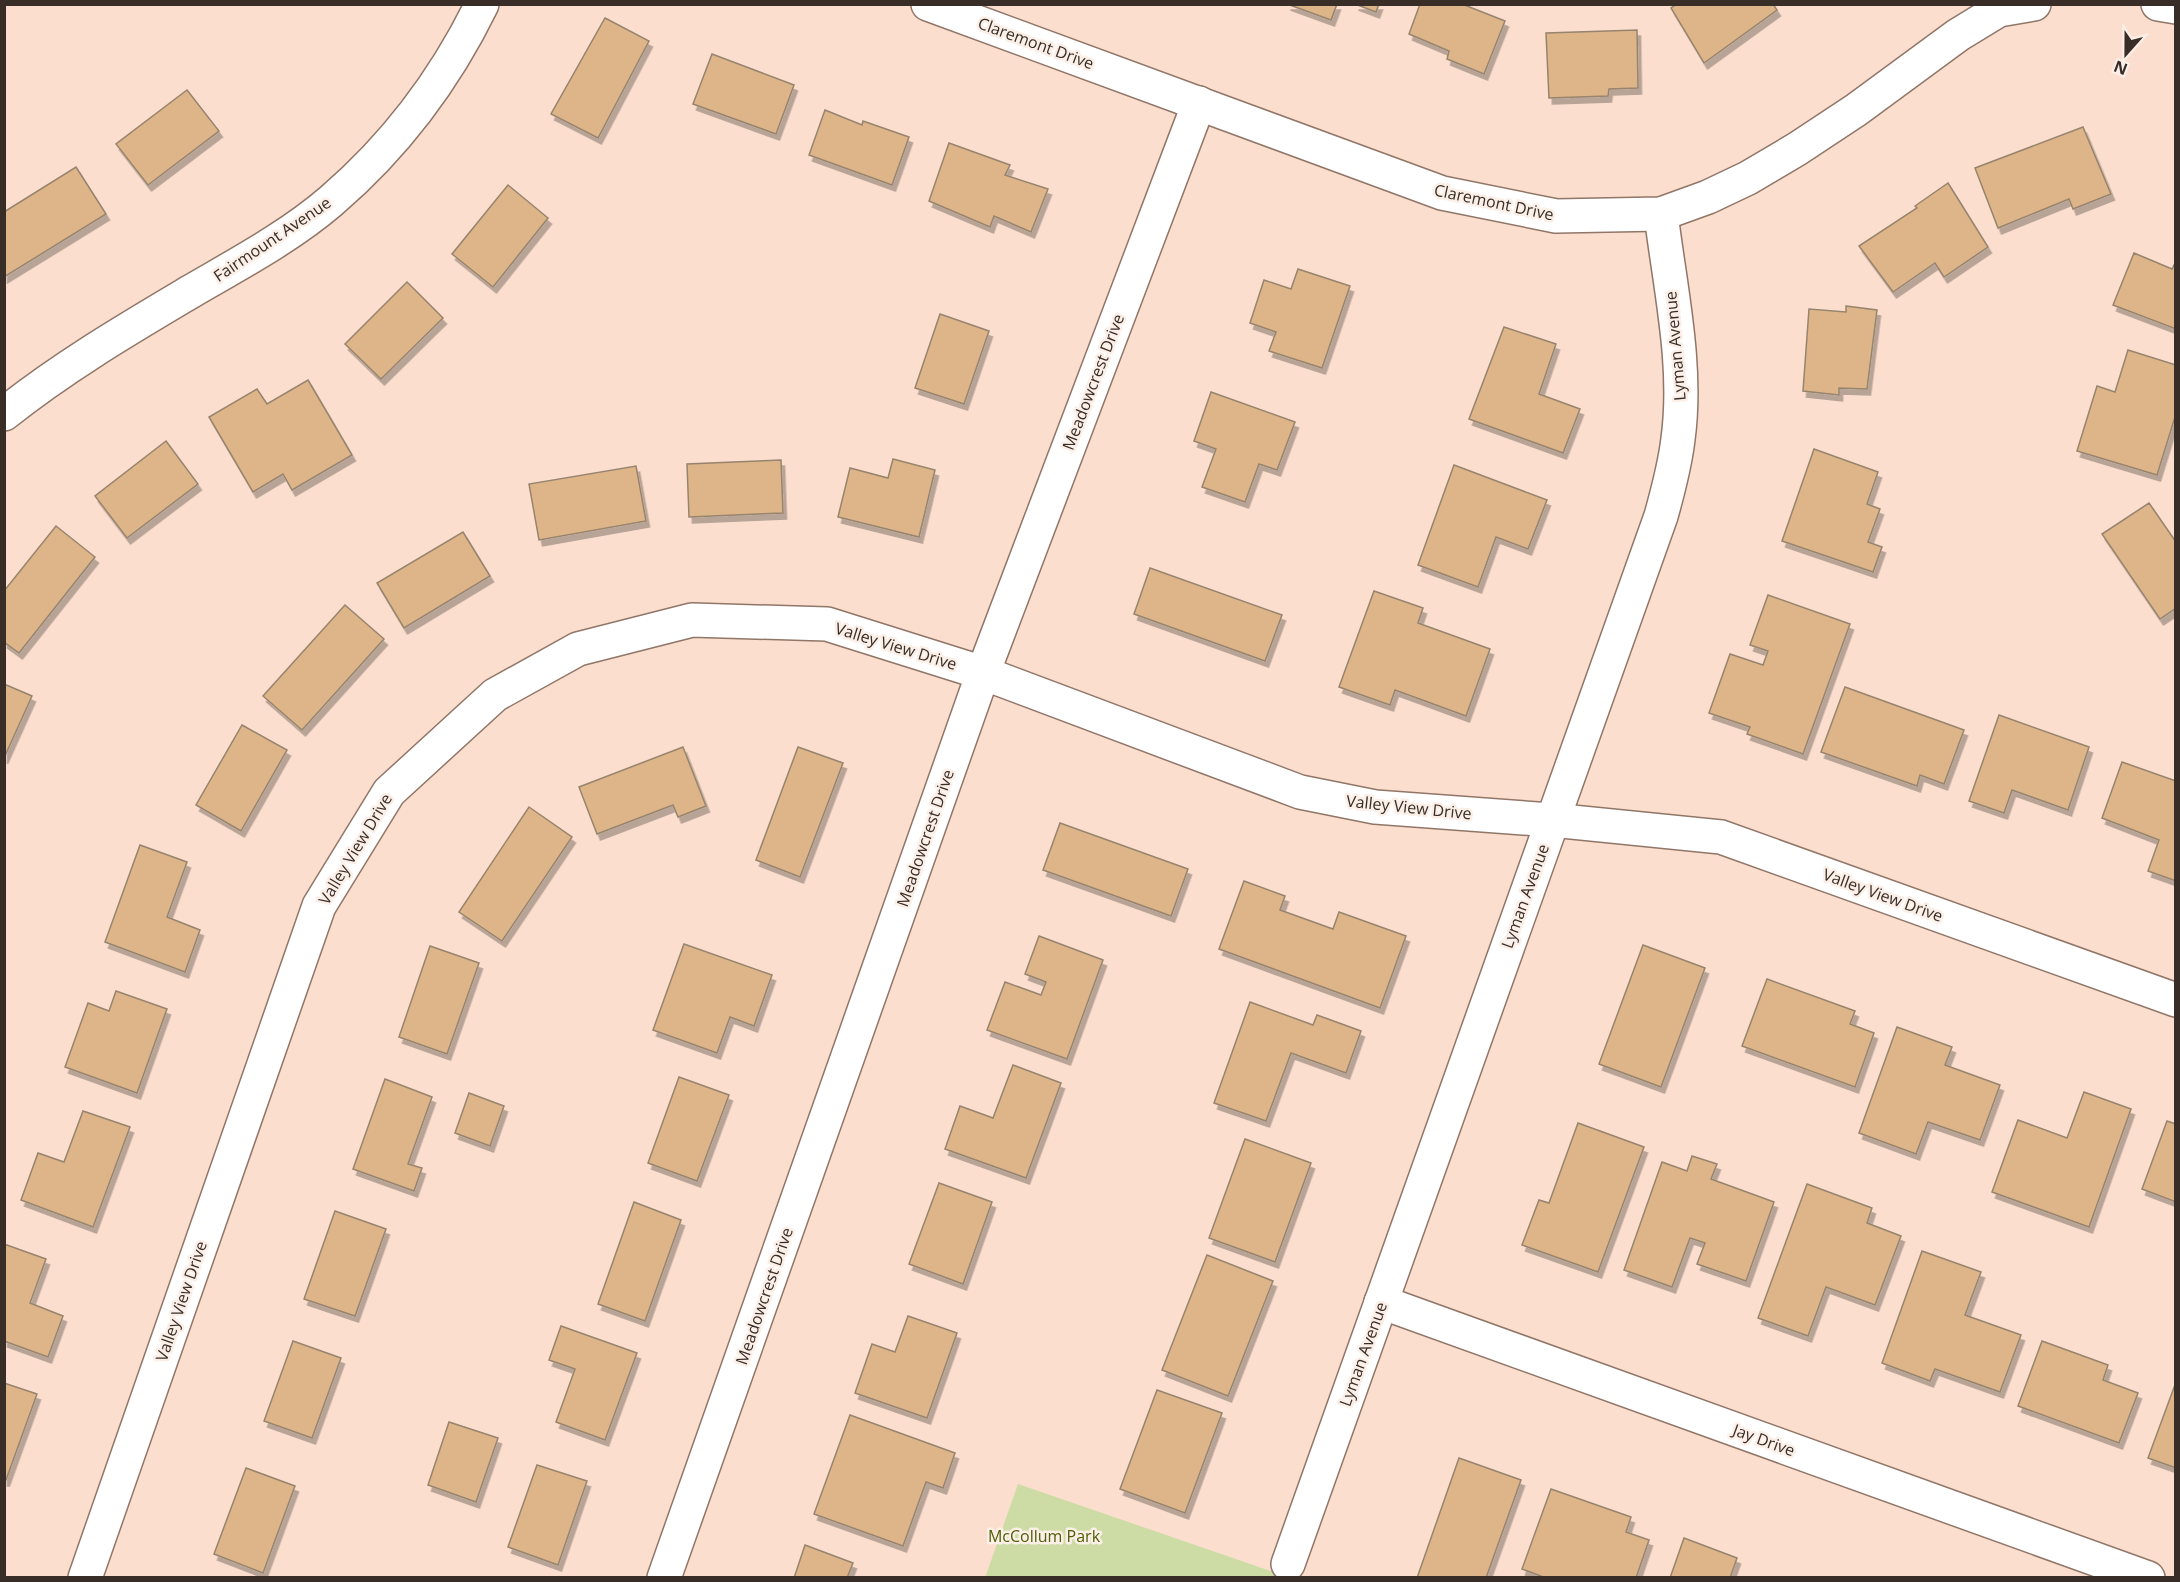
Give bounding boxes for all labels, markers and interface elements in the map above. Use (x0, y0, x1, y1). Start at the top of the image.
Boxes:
street label: Claremont Drive (975, 12, 1097, 74)
north arrow (2096, 24, 2156, 84)
text: N (2111, 55, 2131, 81)
street label: Claremont Drive (1432, 179, 1556, 225)
street label: Fairmount Avenue (209, 191, 335, 287)
street label: Lyman Avenue (1659, 290, 1691, 402)
street label: Meadowcrest Drive (1057, 311, 1129, 453)
street label: Valley View Drive (833, 617, 959, 675)
street label: Meadowcrest Drive (891, 766, 959, 910)
street label: Valley View Drive (313, 789, 397, 909)
street label: Valley View Drive (1345, 789, 1473, 825)
street label: Lyman Avenue (1496, 841, 1554, 951)
street label: Valley View Drive (1820, 863, 1946, 927)
street label: Meadowcrest Drive (730, 1224, 798, 1368)
street label: Valley View Drive (150, 1238, 212, 1364)
street label: Lyman Avenue (1334, 1299, 1392, 1409)
street label: Jay Drive (1728, 1418, 1798, 1461)
park label: McCollum Park (988, 1525, 1101, 1547)

